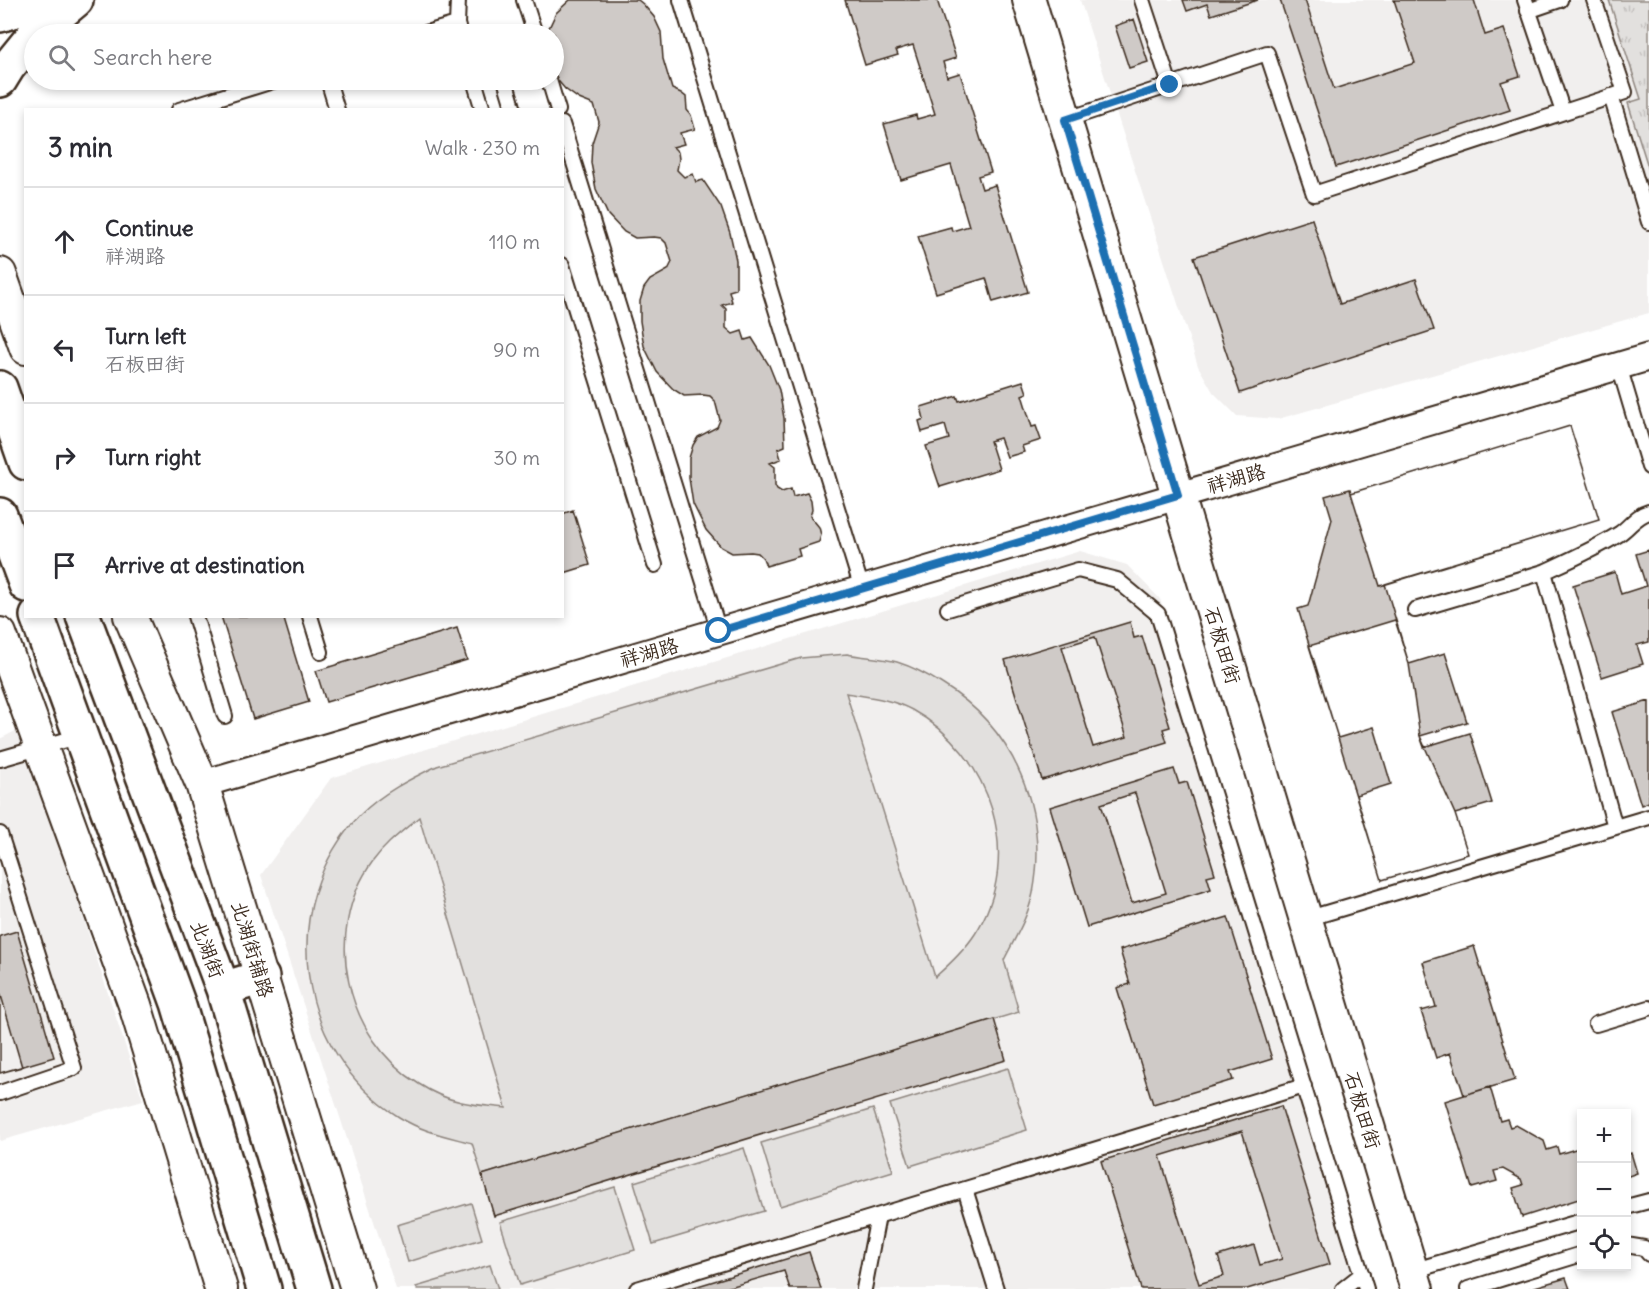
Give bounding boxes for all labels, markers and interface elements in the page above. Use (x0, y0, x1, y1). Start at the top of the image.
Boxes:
search box (24, 24, 564, 90)
icon: search (45, 41, 78, 74)
text: Search here (93, 43, 212, 71)
route end (1156, 71, 1182, 97)
text: 3 min (48, 131, 113, 164)
text: Walk · 230 m (425, 135, 540, 160)
text: Continue (105, 214, 194, 242)
icon: ahead (48, 225, 81, 258)
text: 110 m (489, 229, 540, 254)
text: 祥湖路 (105, 243, 165, 268)
text: Turn left (105, 322, 186, 350)
icon: left (48, 333, 81, 366)
text: 90 m (493, 337, 540, 362)
text: 石板田街 (105, 351, 185, 376)
icon: right (48, 441, 81, 474)
text: Turn right (105, 443, 201, 471)
text: 30 m (493, 445, 540, 470)
street label: 祥湖路 (1204, 457, 1269, 498)
icon: arrive (48, 549, 81, 582)
text: Arrive at destination (105, 551, 305, 579)
street label: 石板田街 (1199, 603, 1247, 687)
route start (705, 617, 731, 643)
street label: 祥湖路 (617, 631, 682, 672)
street label: 北湖街辅路 (226, 898, 280, 1001)
street label: 北湖街 (186, 917, 230, 981)
street label: 石板田街 (1339, 1068, 1387, 1152)
map controls (1577, 1109, 1631, 1271)
button: + (1577, 1109, 1631, 1163)
button: − (1577, 1163, 1631, 1217)
button: locate (1577, 1217, 1631, 1271)

